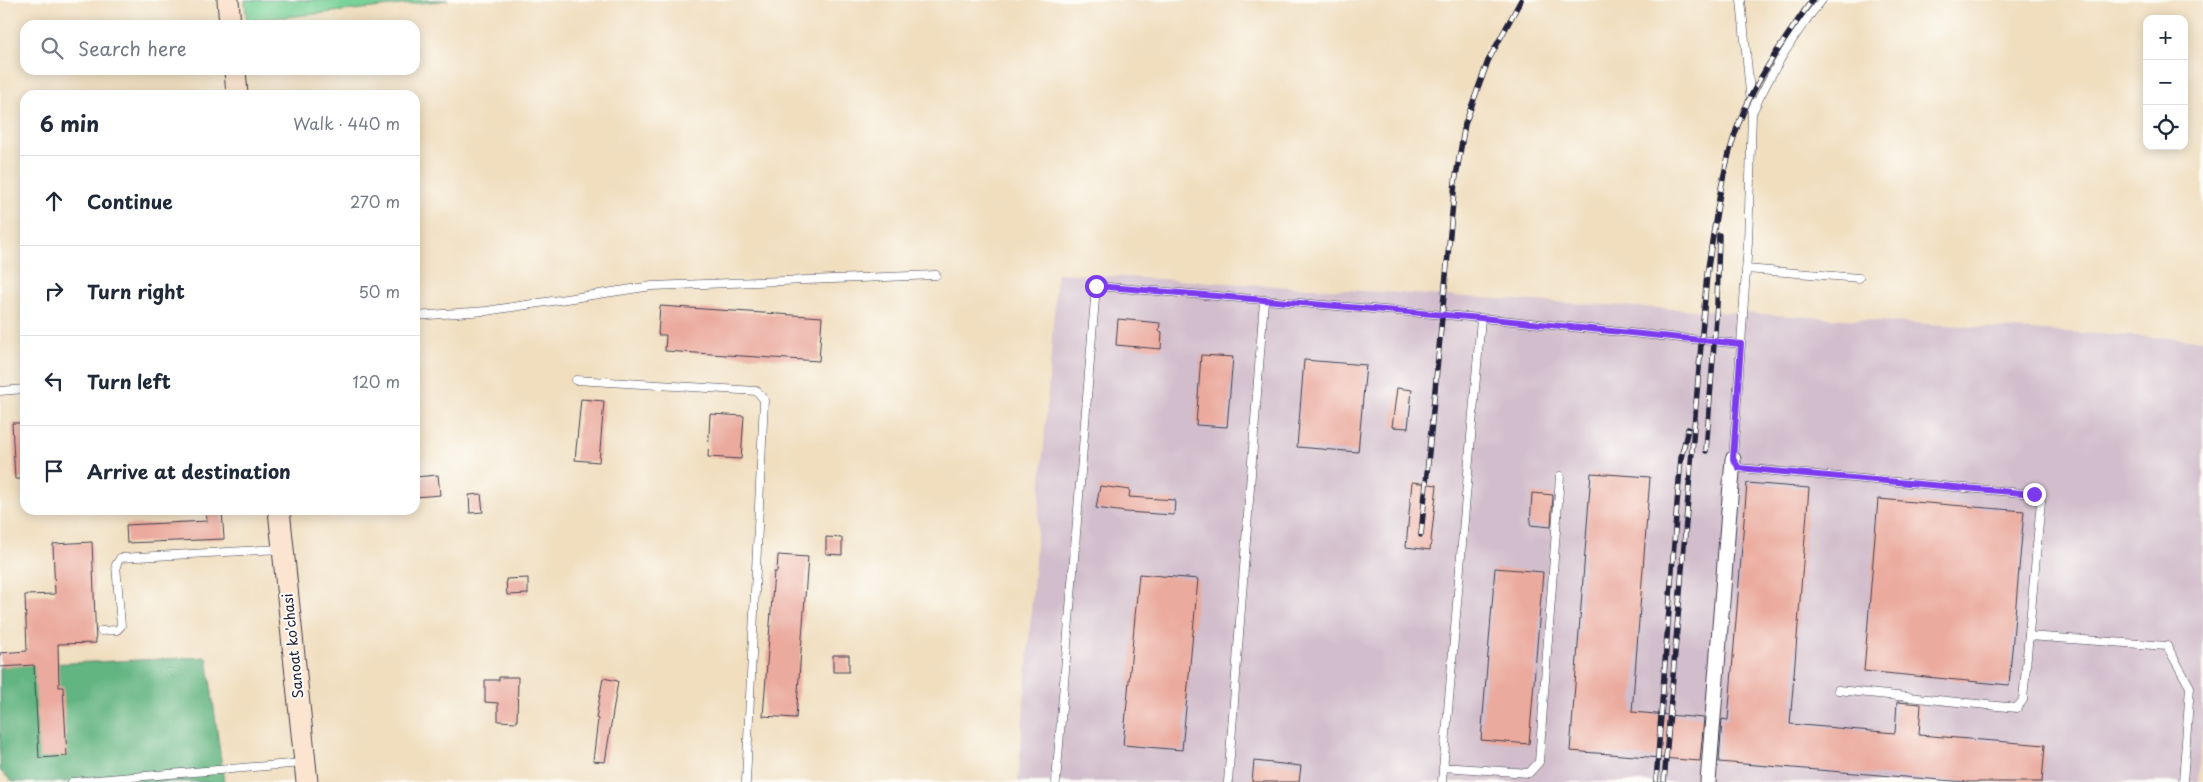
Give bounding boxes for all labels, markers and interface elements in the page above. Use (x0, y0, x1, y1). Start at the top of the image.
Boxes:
map controls (2143, 15, 2188, 150)
button: + (2143, 15, 2188, 60)
search box (20, 20, 420, 75)
icon: search (38, 34, 66, 62)
text: Search here (78, 34, 187, 62)
button: − (2143, 60, 2188, 105)
button: locate (2143, 105, 2188, 150)
text: 6 min (40, 107, 99, 139)
text: Walk · 440 m (293, 111, 400, 135)
icon: ahead (40, 187, 68, 215)
text: Continue (87, 187, 173, 215)
text: 270 m (350, 189, 400, 213)
route start (1085, 275, 1108, 298)
icon: right (40, 277, 68, 305)
text: Turn right (87, 277, 185, 305)
text: 50 m (359, 279, 400, 303)
icon: left (40, 367, 68, 395)
text: Turn left (87, 367, 171, 395)
text: 120 m (353, 369, 400, 393)
icon: arrive (40, 457, 68, 485)
text: Arrive at destination (87, 457, 291, 485)
route end (2023, 483, 2046, 506)
street label: Sanoat ko'chasi (277, 592, 308, 700)

